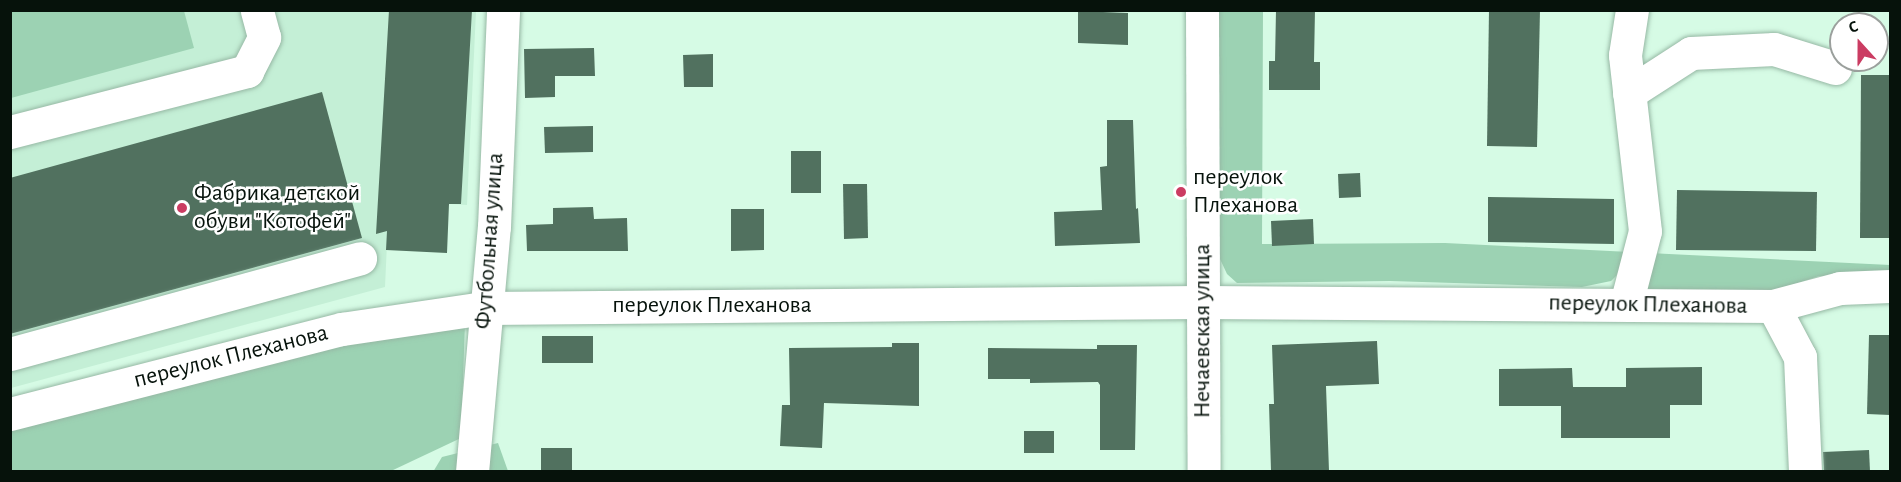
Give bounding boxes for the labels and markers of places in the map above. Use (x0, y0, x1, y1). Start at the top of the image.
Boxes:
place label: переулок Плеханова (1193, 164, 1298, 220)
place label: Фабрика детской обуви "Котофей" (194, 180, 360, 236)
marker: переулок Плеханова (1174, 185, 1188, 199)
marker: Фабрика детской обуви "Котофей" (175, 201, 189, 215)

